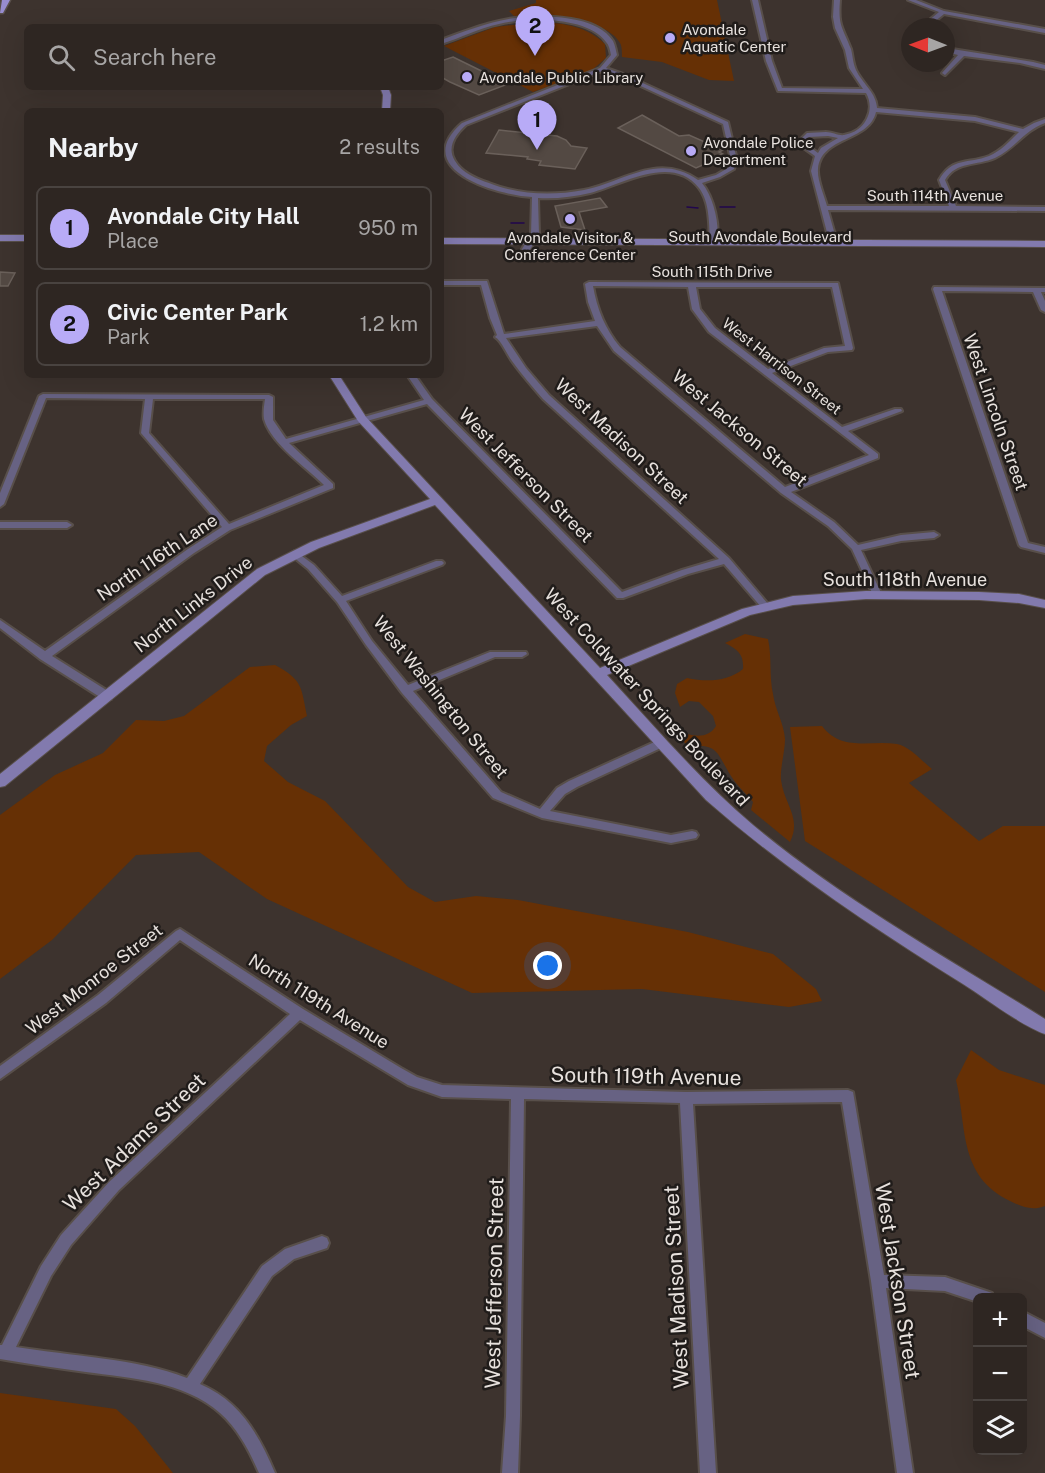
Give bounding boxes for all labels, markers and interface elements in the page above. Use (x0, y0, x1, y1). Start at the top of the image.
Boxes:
pin: 2 (516, 7, 554, 56)
north arrow (901, 18, 955, 72)
place label: Avondale Aquatic Center (682, 21, 787, 55)
search box (24, 24, 444, 90)
marker: Avondale Aquatic Center (663, 31, 677, 45)
icon: search (45, 41, 78, 74)
text: Search here (93, 44, 217, 70)
place label: Avondale Public Library (479, 69, 643, 86)
marker: Avondale Public Library (460, 70, 474, 84)
pin: 1 (518, 100, 556, 150)
text: Nearby (48, 132, 138, 163)
place label: Avondale Police Department (703, 134, 813, 168)
text: 2 results (339, 135, 420, 159)
marker: Avondale Police Department (684, 144, 698, 158)
street label: South 114th Avenue (867, 187, 1003, 204)
text: Avondale City Hall (107, 203, 300, 229)
marker: Avondale Visitor & Conference Center (563, 212, 577, 226)
text: 1 (65, 216, 74, 240)
text: 950 m (358, 216, 418, 240)
street label: South Avondale Boulevard (668, 228, 852, 245)
text: Place (107, 229, 159, 253)
place label: Avondale Visitor & Conference Center (504, 229, 636, 263)
street label: South 115th Drive (651, 263, 773, 280)
text: Civic Center Park (107, 299, 288, 325)
text: 2 (63, 312, 76, 336)
text: 1.2 km (360, 312, 418, 336)
street label: West Harrison Street (719, 314, 845, 418)
text: Park (107, 325, 150, 349)
street label: West Lincoln Street (959, 331, 1033, 493)
street label: West Jackson Street (668, 365, 812, 491)
street label: West Madison Street (551, 374, 693, 508)
street label: West Jefferson Street (455, 404, 597, 546)
street label: North 116th Lane (93, 509, 221, 605)
street label: North Links Drive (130, 551, 256, 657)
street label: South 118th Avenue (823, 569, 987, 590)
street label: West Coldwater Springs Boulevard (540, 584, 754, 810)
street label: West Washington Street (369, 612, 513, 782)
street label: West Monroe Street (22, 919, 166, 1039)
street label: North 119th Avenue (245, 949, 393, 1053)
your location (533, 951, 562, 980)
street label: South 119th Avenue (550, 1062, 742, 1090)
street label: West Adams Street (58, 1068, 210, 1216)
street label: West Jefferson Street (480, 1177, 508, 1389)
street label: West Jackson Street (870, 1181, 926, 1381)
street label: West Madison Street (658, 1185, 694, 1389)
map controls (973, 1293, 1027, 1455)
button: + (973, 1293, 1027, 1347)
button: − (973, 1347, 1027, 1401)
button: layers (973, 1401, 1027, 1455)

